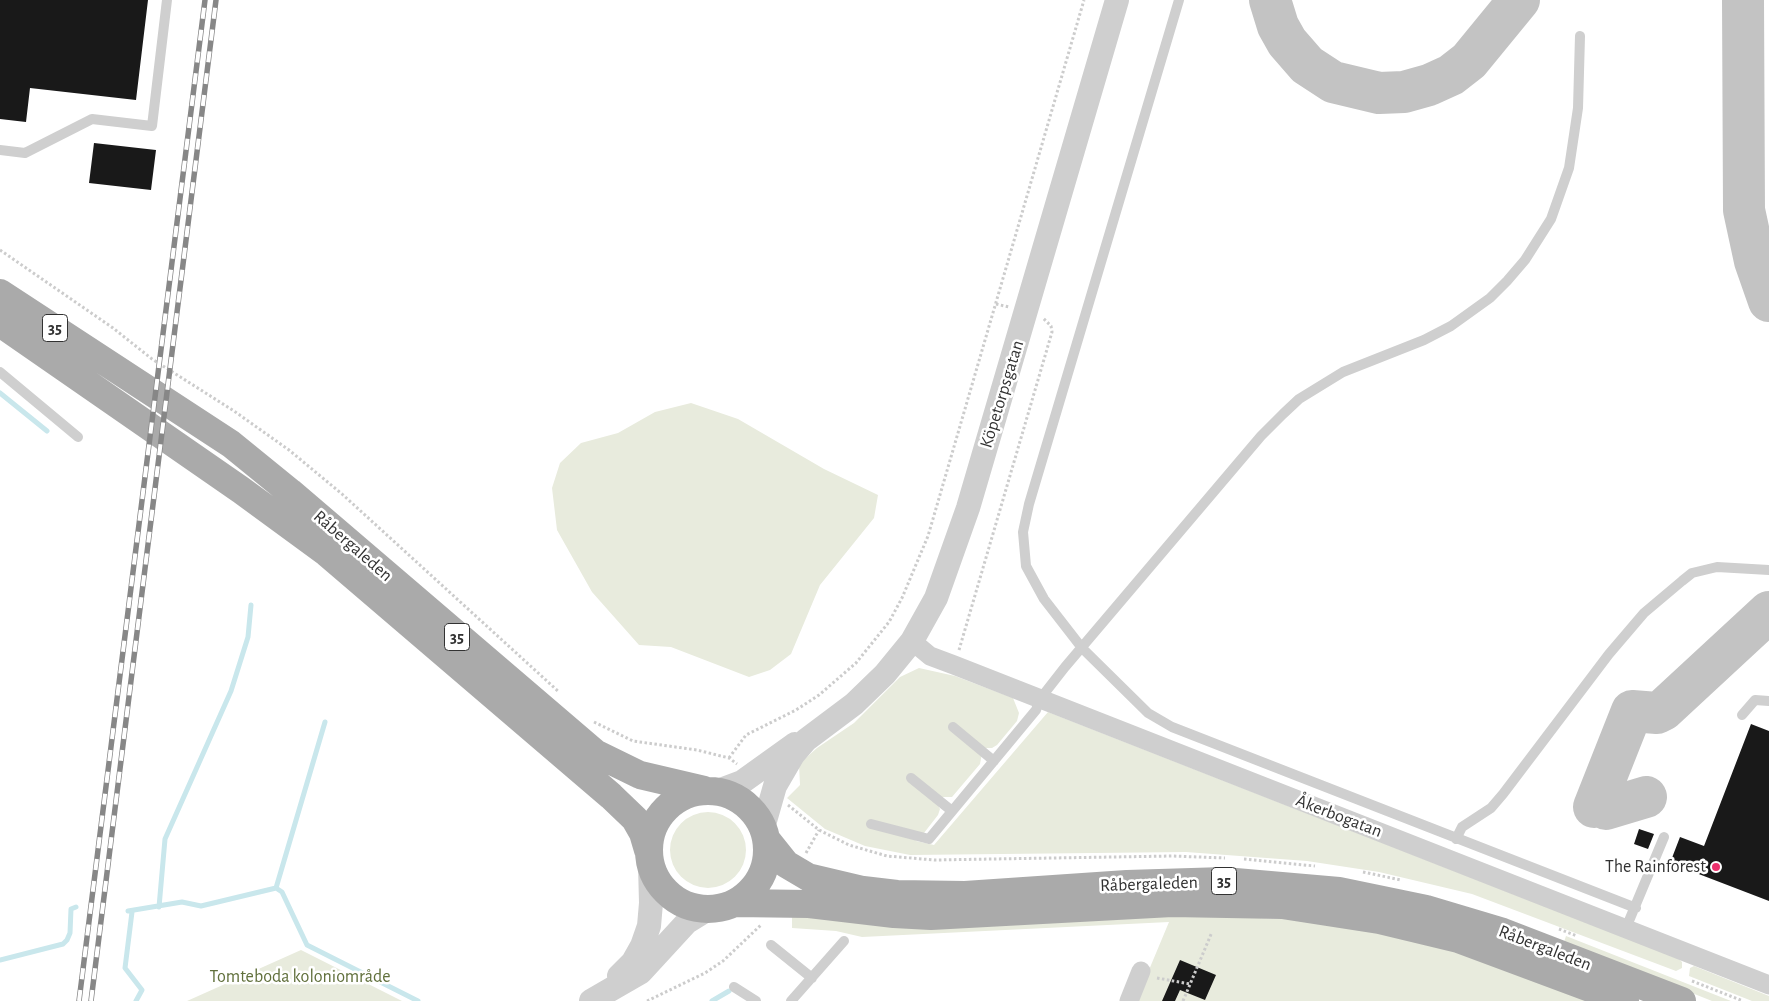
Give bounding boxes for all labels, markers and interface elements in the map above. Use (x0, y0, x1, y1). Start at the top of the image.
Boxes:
road number: 35 (42, 314, 68, 342)
street label: Köpetorpsgatan (975, 338, 1029, 450)
street label: Råbergaleden (309, 506, 397, 586)
road number: 35 (444, 624, 470, 650)
street label: Åkerbogatan (1293, 790, 1385, 842)
place label: The Rainforest (1605, 856, 1706, 878)
marker: The Rainforest (1710, 861, 1722, 873)
road number: 35 (1212, 868, 1236, 894)
street label: Råbergaleden (1100, 871, 1198, 897)
street label: Råbergaleden (1495, 920, 1595, 976)
park label: Tomteboda koloniområde (209, 966, 391, 988)

